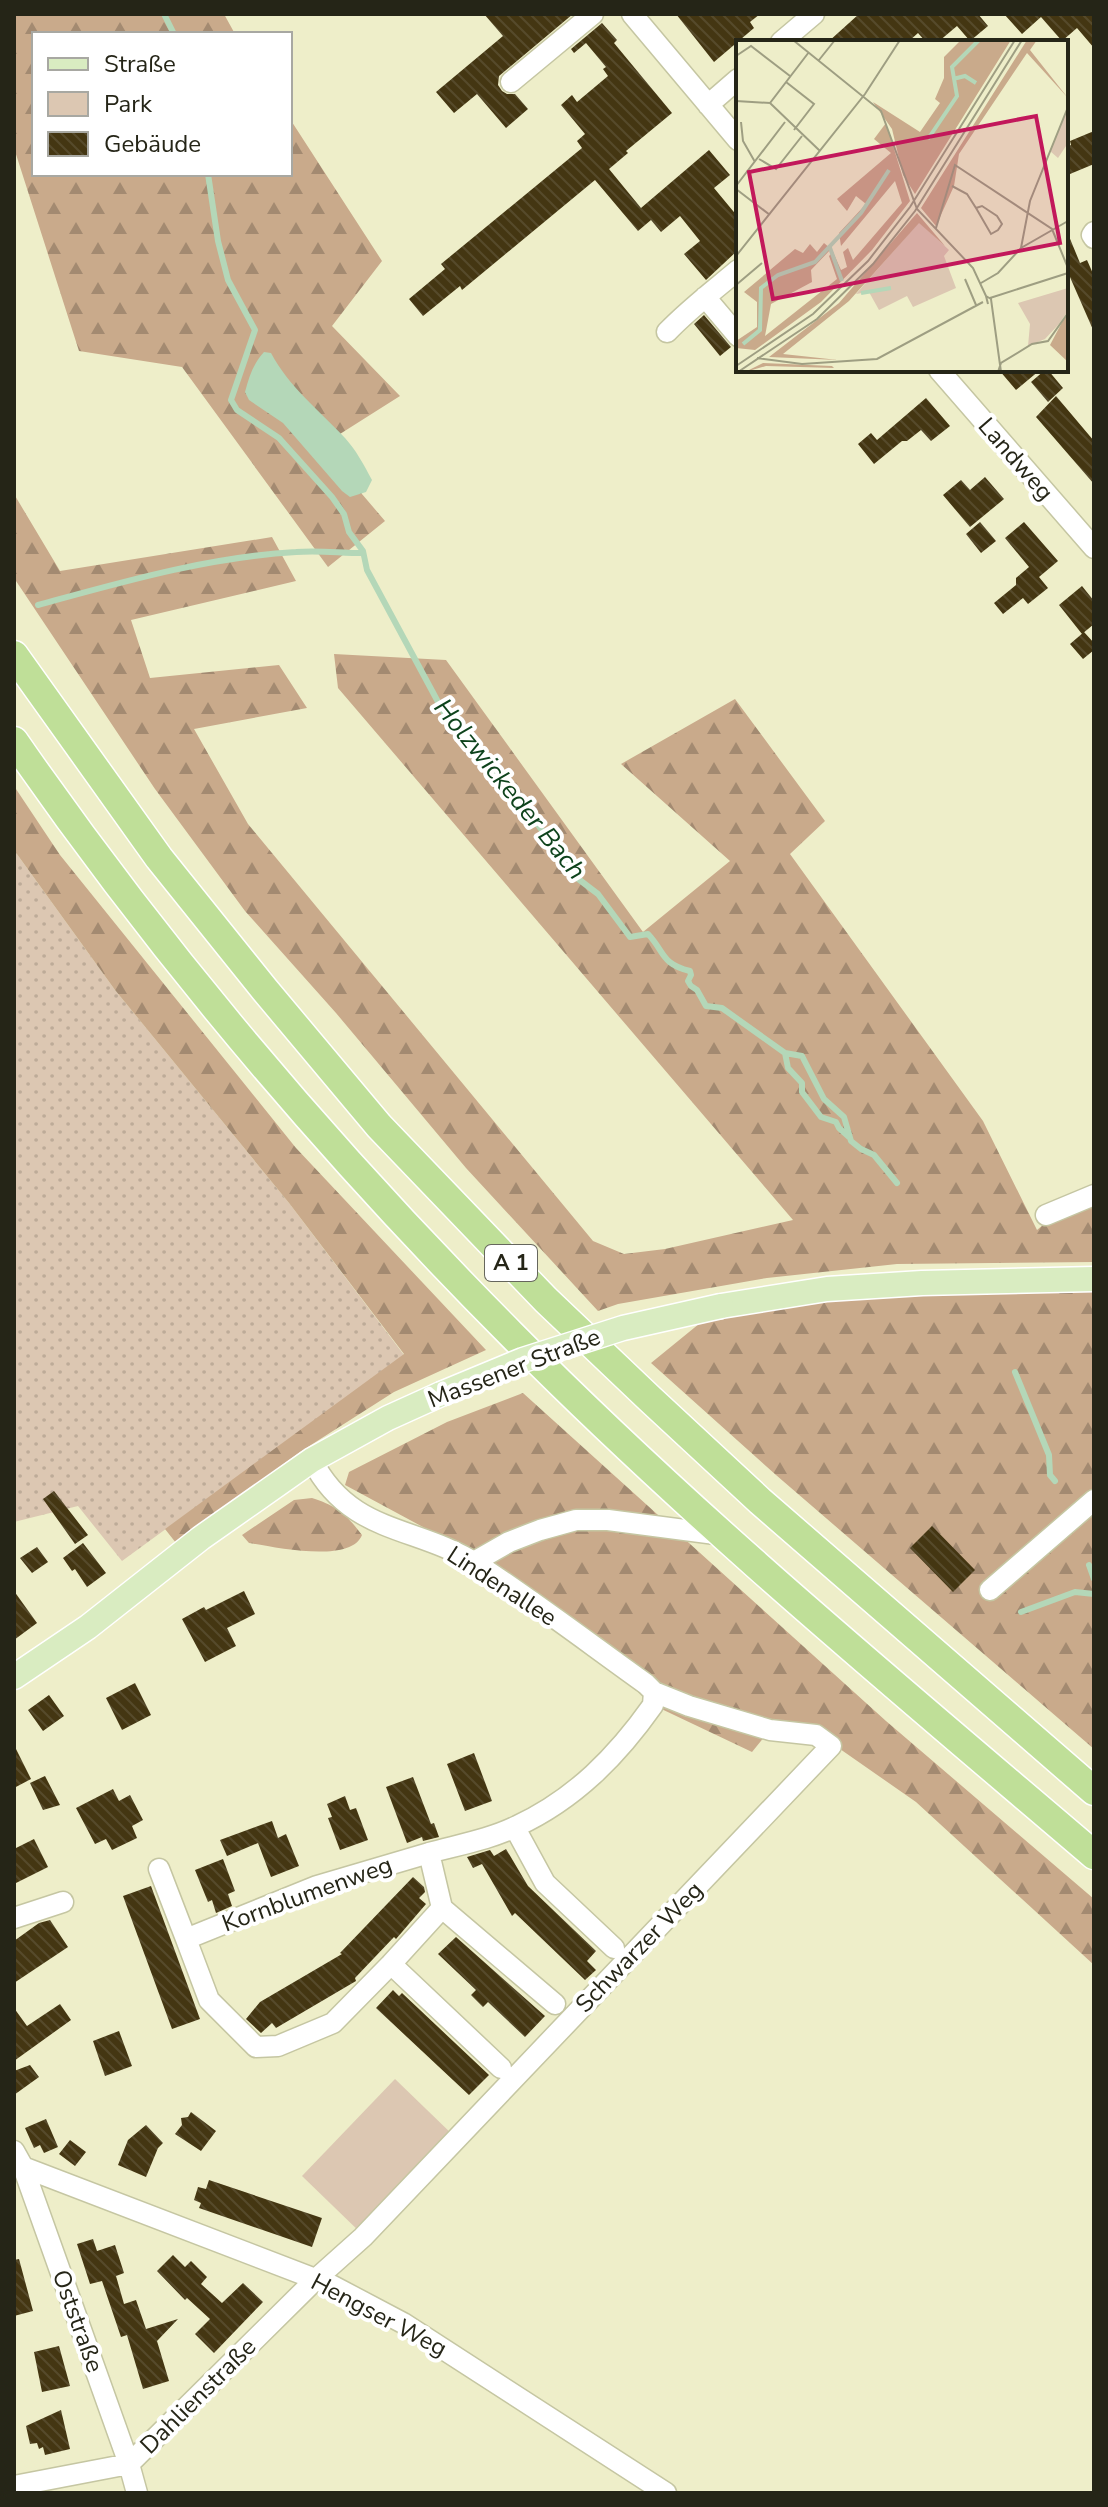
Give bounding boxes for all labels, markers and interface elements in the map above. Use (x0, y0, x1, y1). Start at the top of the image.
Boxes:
legend (32, 32, 292, 176)
inset map (736, 40, 1068, 372)
text: Straße (104, 48, 176, 80)
text: Park (104, 88, 153, 120)
text: Gebäude (104, 128, 201, 160)
street label: Landweg (971, 411, 1061, 507)
water label: Holzwickeder Bach (426, 691, 594, 887)
road number: A 1 (485, 1245, 537, 1281)
street label: Massener Straße (423, 1320, 605, 1416)
street label: Lindenallee (441, 1539, 563, 1633)
street label: Kornblumenweg (218, 1848, 396, 1940)
street label: Schwarzer Weg (568, 1874, 710, 2020)
street label: Oststraße (45, 2265, 111, 2377)
street label: Hengser Weg (305, 2266, 453, 2364)
street label: Dahlienstraße (133, 2331, 263, 2461)

